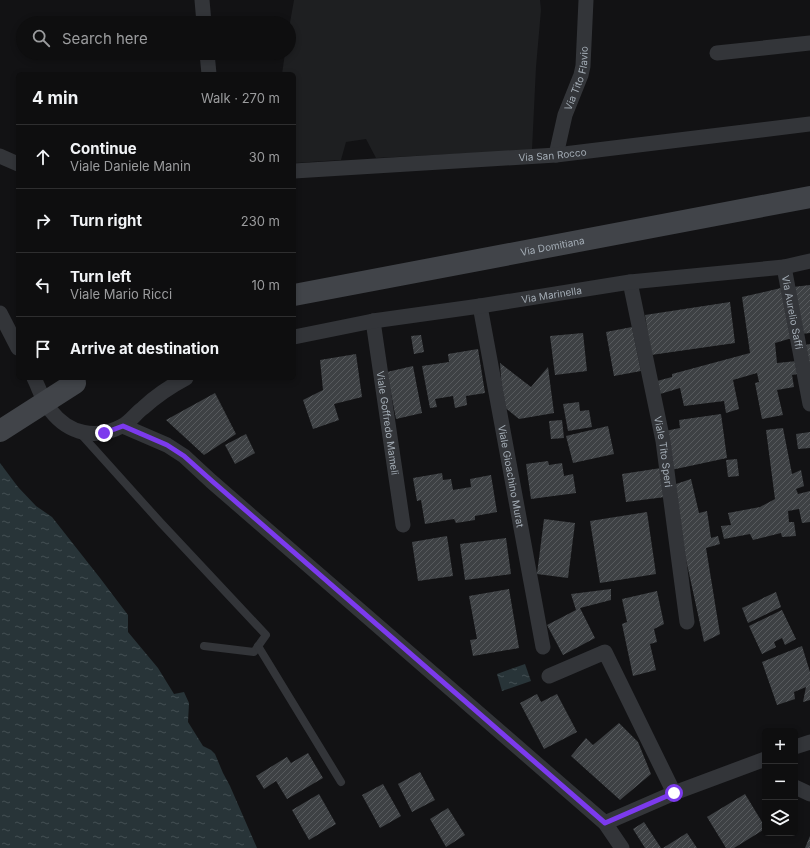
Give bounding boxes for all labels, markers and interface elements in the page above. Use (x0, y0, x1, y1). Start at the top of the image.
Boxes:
search box (16, 16, 296, 60)
icon: search (30, 27, 52, 49)
text: Search here (62, 29, 148, 48)
street label: Via Tito Flavio (562, 46, 590, 112)
text: 4 min (32, 88, 78, 108)
text: Walk · 270 m (201, 90, 280, 106)
text: Continue (70, 139, 137, 158)
street label: Via San Rocco (518, 145, 587, 163)
icon: ahead (32, 146, 54, 168)
text: 30 m (249, 149, 280, 165)
text: Viale Daniele Manin (70, 158, 191, 174)
icon: right (32, 210, 54, 232)
text: Turn right (70, 211, 142, 230)
text: 230 m (241, 213, 280, 229)
street label: Via Domitiana (519, 234, 585, 258)
text: Turn left (70, 267, 131, 286)
icon: left (32, 274, 54, 296)
street label: Via Aurelio Saffi (780, 274, 805, 350)
text: 10 m (251, 277, 280, 293)
street label: Via Marinella (520, 284, 583, 305)
text: Viale Mario Ricci (70, 286, 172, 302)
icon: arrive (32, 338, 54, 360)
text: Arrive at destination (70, 339, 219, 358)
street label: Viale Goffredo Mameli (374, 370, 402, 476)
street label: Viale Tito Speri (652, 415, 675, 488)
route end (95, 424, 113, 442)
street label: Viale Gioachino Murat (496, 424, 527, 529)
map controls (762, 728, 798, 836)
button: + (762, 728, 798, 764)
button: − (762, 764, 798, 800)
route start (665, 784, 683, 802)
button: layers (762, 800, 798, 836)

